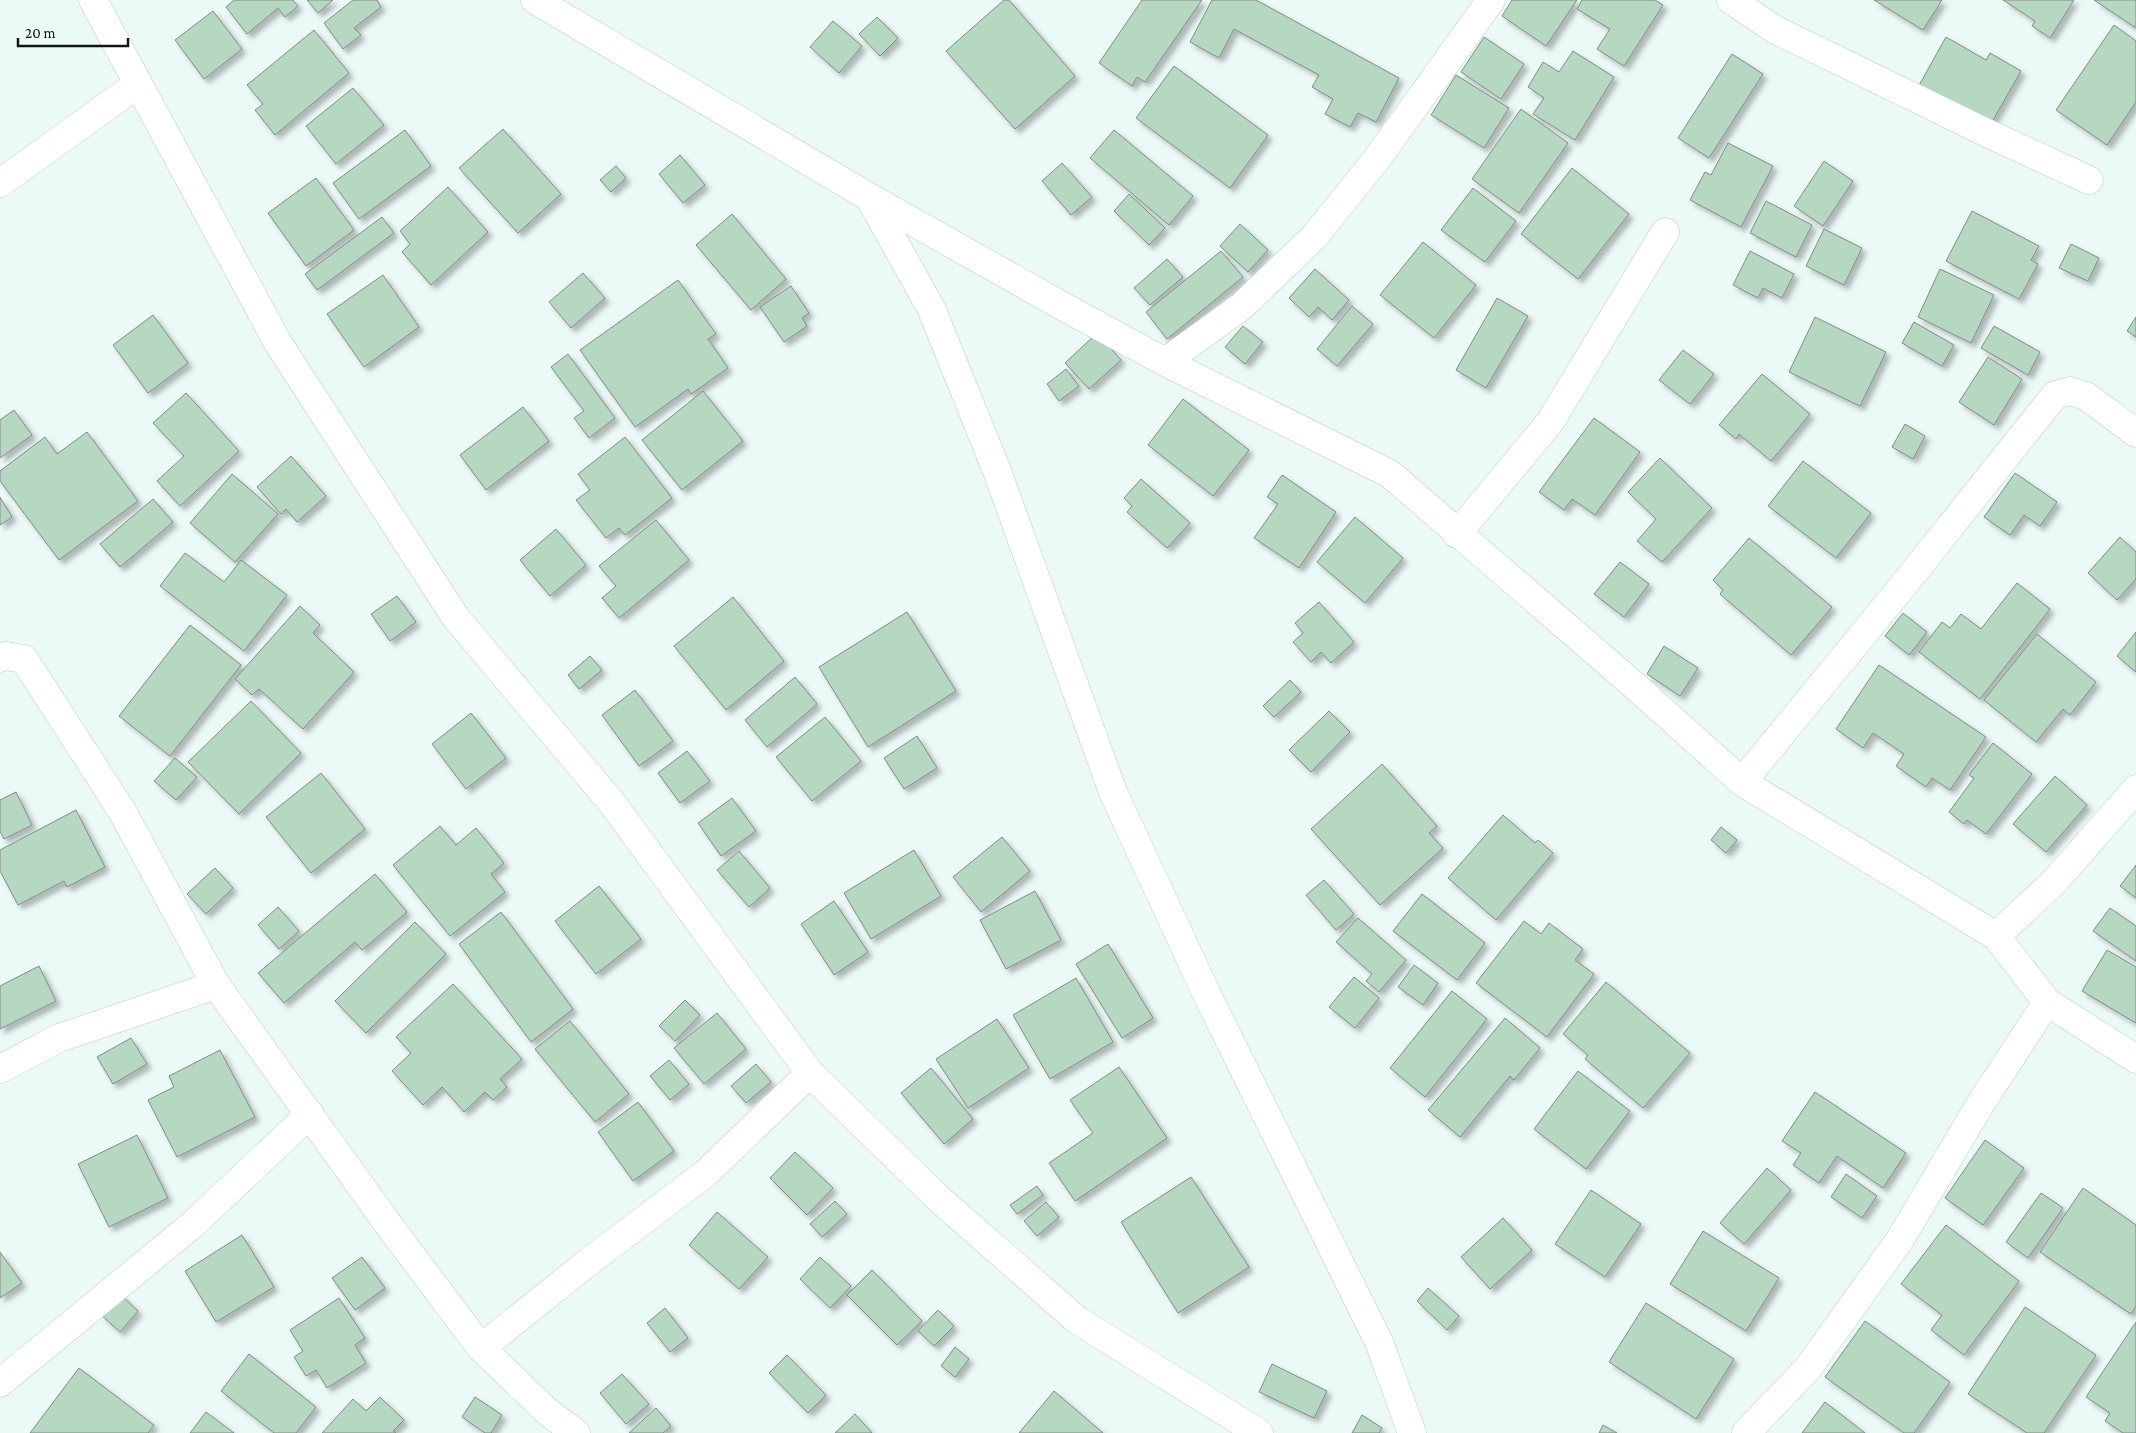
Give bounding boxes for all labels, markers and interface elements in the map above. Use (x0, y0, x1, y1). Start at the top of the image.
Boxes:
scale bar (18, 15, 128, 47)
text: 20 m (25, 25, 56, 41)

